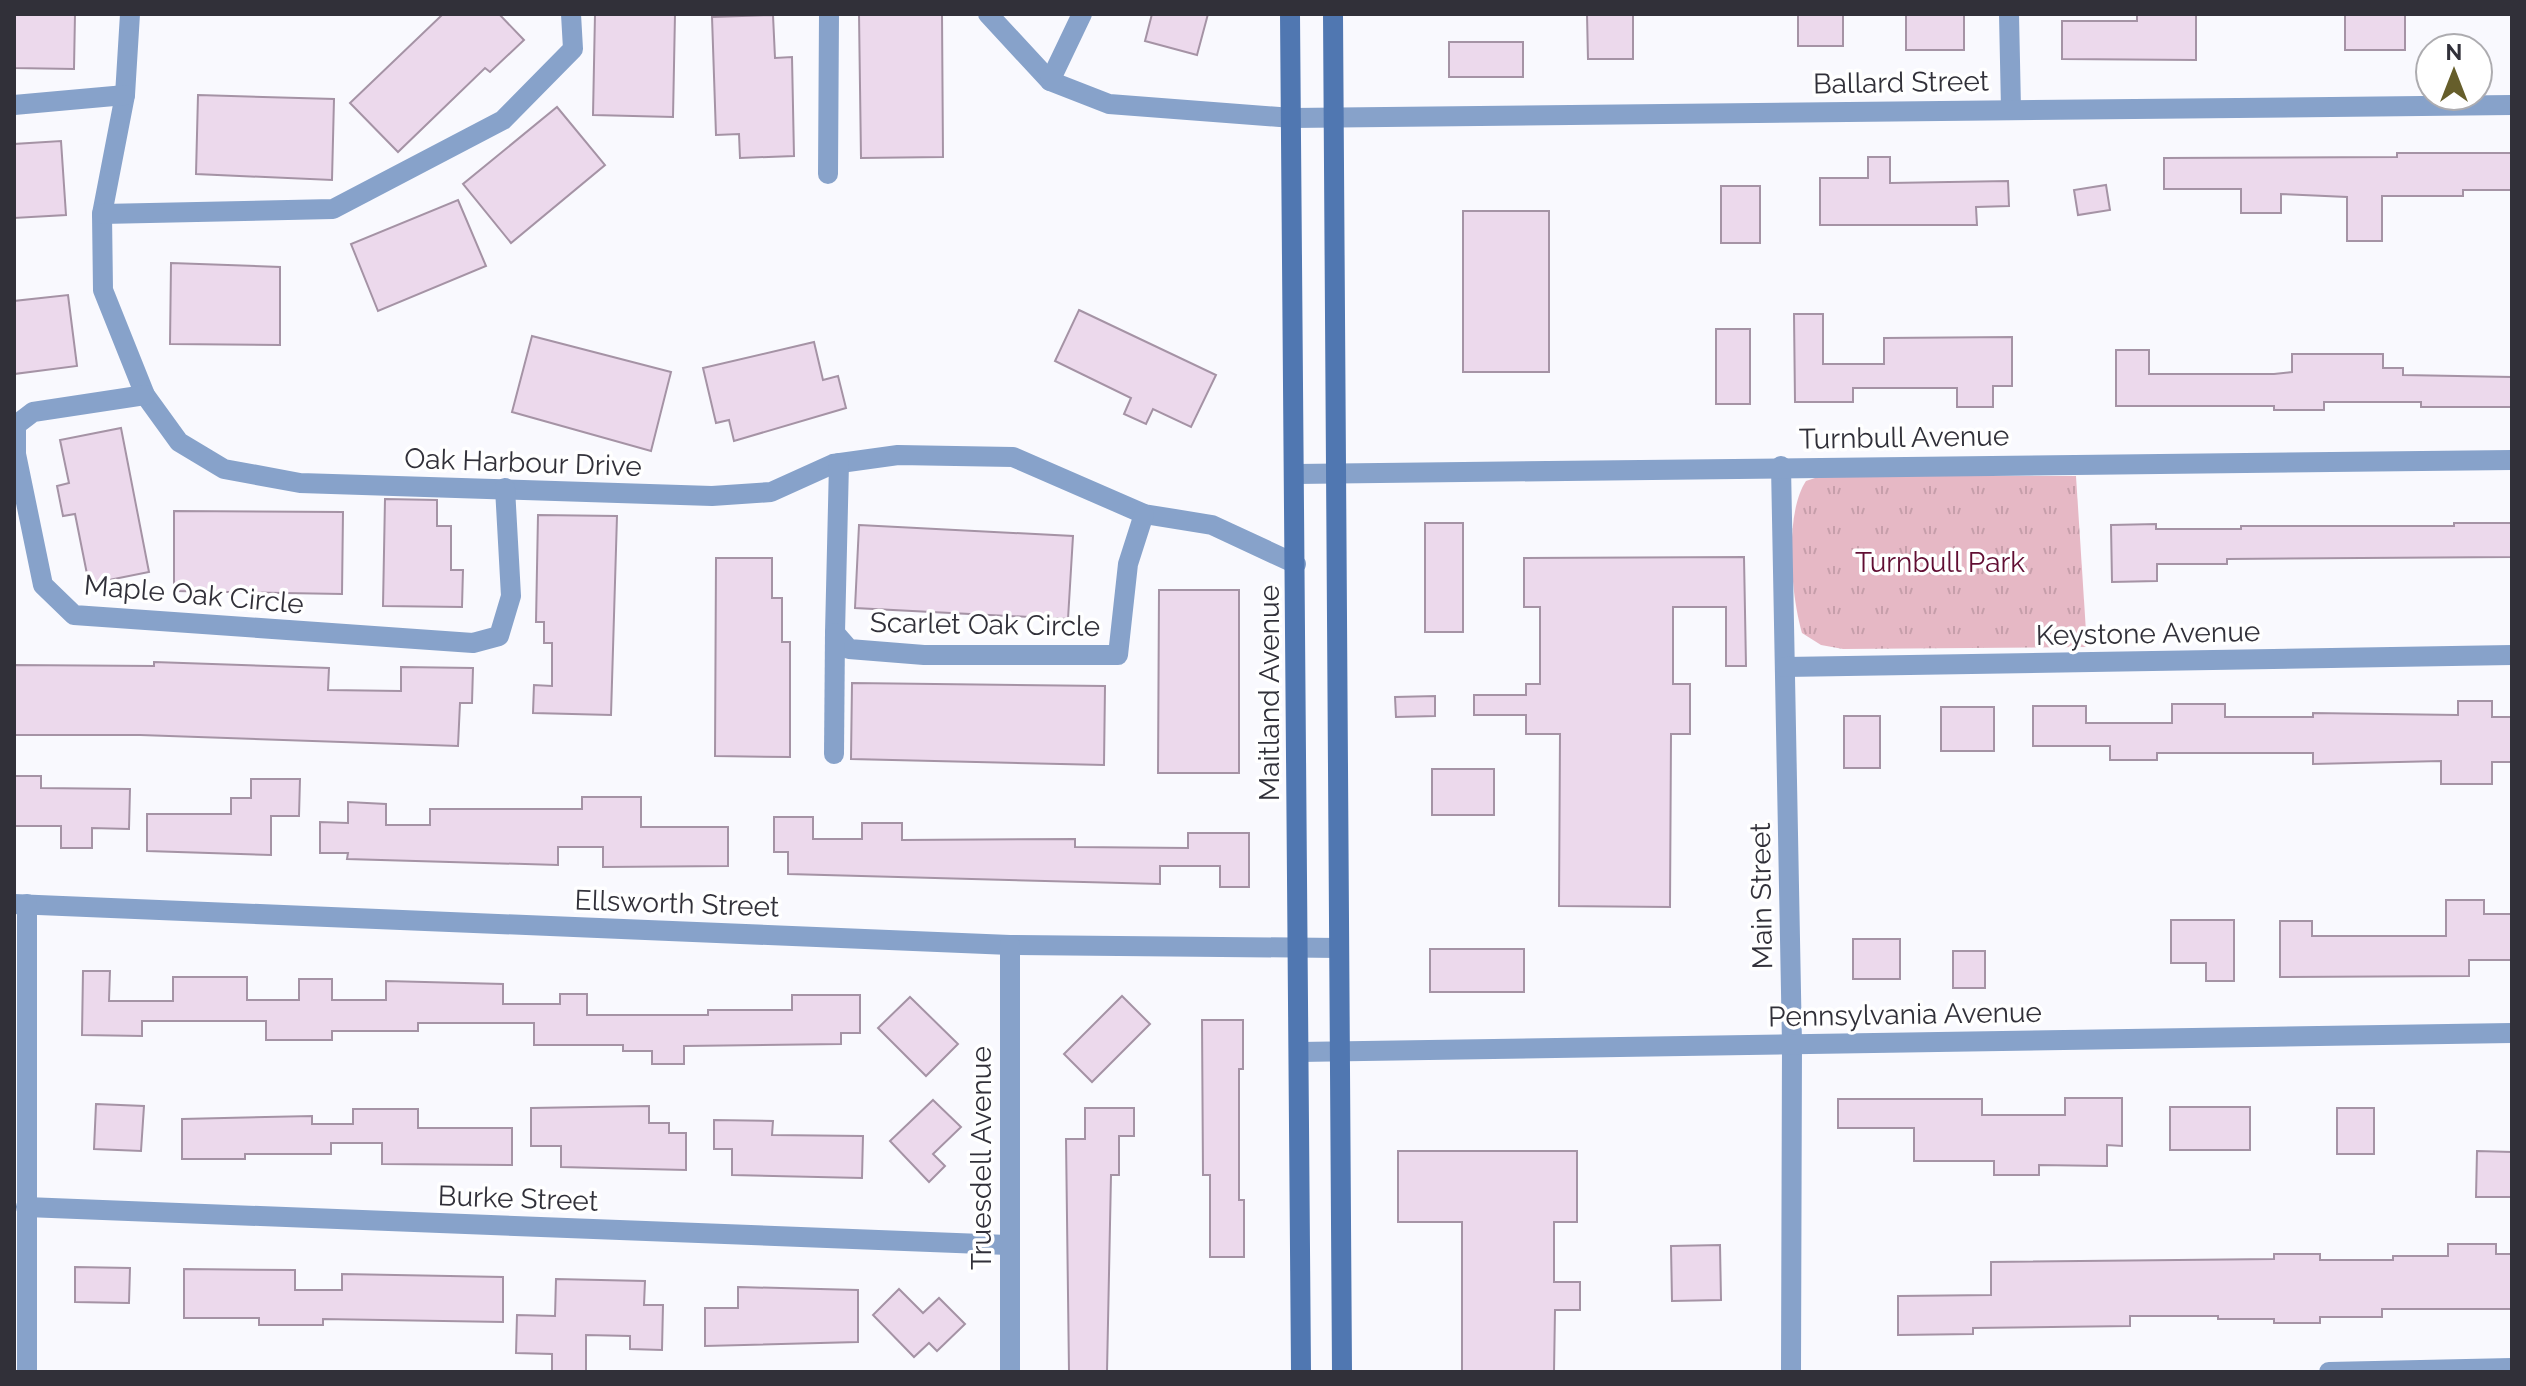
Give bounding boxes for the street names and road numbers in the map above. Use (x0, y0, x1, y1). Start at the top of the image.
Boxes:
street label: Ballard Street (1813, 64, 1990, 101)
street label: Turnbull Avenue (1799, 419, 2009, 456)
street label: Oak Harbour Drive (404, 442, 642, 483)
street label: Maple Oak Circle (83, 568, 305, 621)
street label: Maitland Avenue (1253, 585, 1286, 801)
street label: Scarlet Oak Circle (870, 606, 1100, 643)
street label: Keystone Avenue (2035, 615, 2261, 652)
street label: Main Street (1744, 822, 1779, 970)
street label: Ellsworth Street (574, 883, 780, 924)
street label: Pennsylvania Avenue (1768, 996, 2042, 1033)
street label: Truesdell Avenue (965, 1046, 998, 1270)
street label: Burke Street (437, 1179, 599, 1218)

